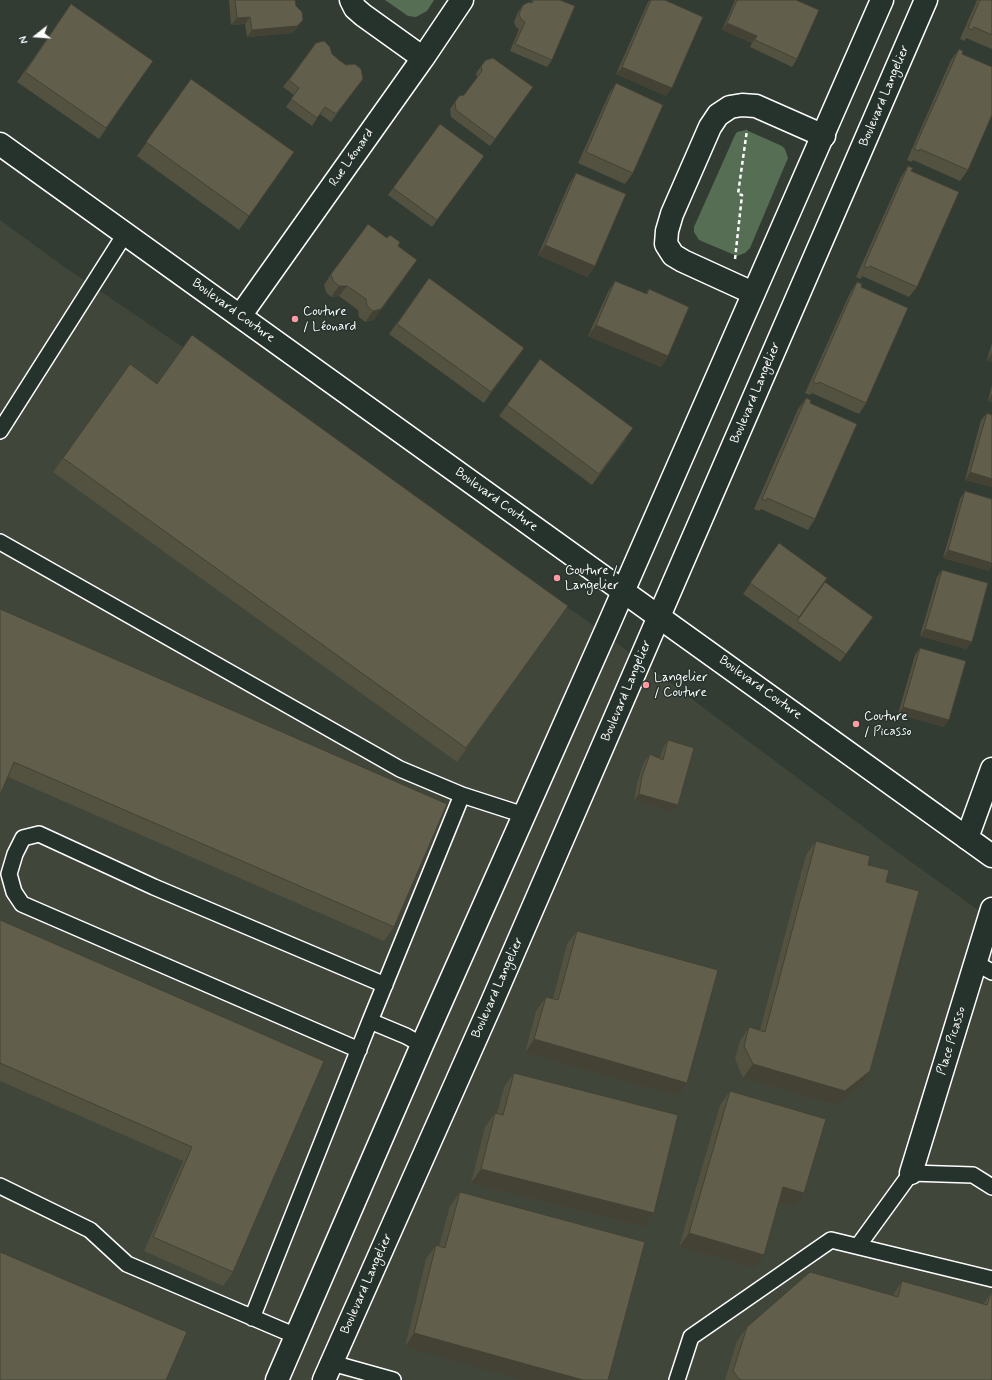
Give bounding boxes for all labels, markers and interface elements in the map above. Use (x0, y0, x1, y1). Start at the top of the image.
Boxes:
north arrow (16, 16, 56, 56)
text: N (17, 34, 32, 45)
street label: Boulevard Langelier (857, 43, 913, 149)
street label: Rue Léonard (326, 126, 378, 190)
street label: Boulevard Couture (188, 276, 278, 346)
place label: Couture / Léonard (303, 304, 356, 335)
marker: Couture / Léonard (290, 314, 300, 324)
street label: Boulevard Langelier (728, 340, 784, 446)
street label: Boulevard Couture (451, 465, 541, 535)
place label: Couture / Langelier (565, 563, 619, 594)
marker: Couture / Langelier (552, 573, 562, 583)
street label: Boulevard Langelier (599, 638, 655, 744)
street label: Boulevard Couture (715, 653, 805, 723)
place label: Langelier / Couture (654, 670, 708, 701)
marker: Langelier / Couture (641, 680, 651, 690)
place label: Couture / Picasso (864, 709, 912, 740)
marker: Couture / Picasso (851, 719, 861, 729)
street label: Boulevard Langelier (469, 935, 527, 1041)
street label: Place Picasso (934, 1005, 970, 1077)
street label: Boulevard Langelier (338, 1231, 396, 1337)

